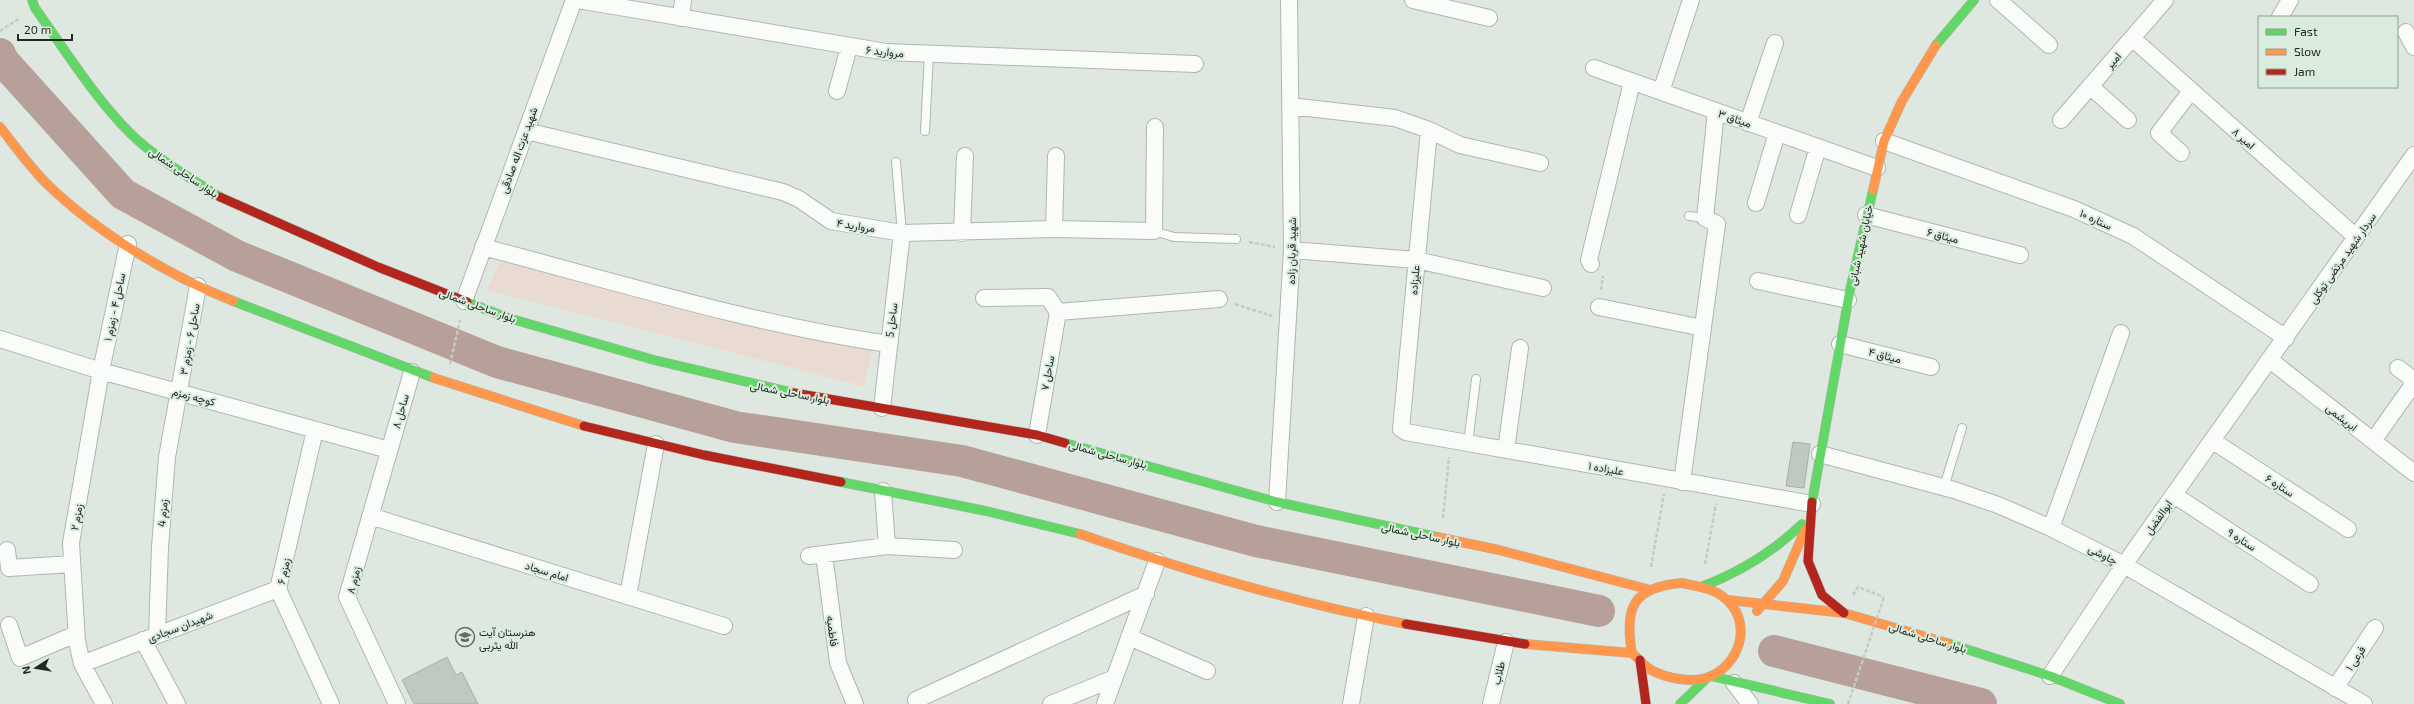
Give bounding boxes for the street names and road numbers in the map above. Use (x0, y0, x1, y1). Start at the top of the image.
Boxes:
street label: مروارید ۶ (865, 43, 905, 60)
street label: امیر (2102, 49, 2124, 72)
street label: شهید عزت اله صادقی (496, 105, 541, 195)
street label: میثاق ۳ (1716, 106, 1753, 131)
street label: امیر ۸ (2229, 124, 2258, 152)
street label: بلوار ساحلی شمالی (146, 144, 221, 201)
street label: خیابان شهید شبانی (1845, 203, 1876, 287)
street label: ستاره ۱۰ (2077, 206, 2114, 233)
street label: سردار شهید مرتضی توکلی (2306, 210, 2379, 307)
street label: مروارید ۴ (835, 216, 876, 235)
street label: شهید قربان زاده (1284, 217, 1299, 285)
street label: میثاق ۶ (1925, 225, 1960, 246)
street label: علیزاده (1406, 264, 1423, 296)
street label: ساحل ۴ - زمزم ۱ (100, 271, 130, 343)
street label: بلوار ساحلی شمالی (438, 285, 518, 326)
street label: ساحل ۶ - زمزم ۳ (176, 302, 204, 376)
street label: ساحل 5 (882, 302, 901, 338)
street label: میثاق ۴ (1867, 345, 1903, 366)
street label: ساحل ۷ (1038, 354, 1058, 392)
street label: بلوار ساحلی شمالی (749, 378, 831, 407)
street label: کوچه زمزم (171, 384, 217, 410)
street label: ساحل ۸ (389, 392, 412, 430)
street label: ابریشمی (2323, 401, 2360, 434)
street label: بلوار ساحلی شمالی (1067, 437, 1149, 472)
street label: علیزاده ۱ (1587, 459, 1625, 479)
street label: ستاره ۶ (2263, 471, 2297, 500)
street label: ابوالفضل (2142, 497, 2175, 537)
street label: زمزم 4 (154, 498, 172, 528)
street label: زمزم ۲ (67, 502, 87, 532)
street label: بلوار ساحلی شمالی (1380, 519, 1462, 550)
street label: ستاره ۹ (2225, 525, 2259, 554)
street label: چاوشی (2085, 541, 2120, 569)
street label: زمزم ۶ (274, 556, 294, 586)
street label: امام سجاد (523, 558, 570, 586)
street label: زمزم ۸ (343, 565, 365, 595)
street label: شهیدان سجادی (146, 608, 215, 645)
street label: فاطمیه (823, 615, 842, 647)
street label: بلوار ساحلی شمالی (1887, 619, 1968, 656)
street label: فرعی ۱ (2342, 643, 2369, 673)
street label: طلاب (1489, 660, 1508, 686)

